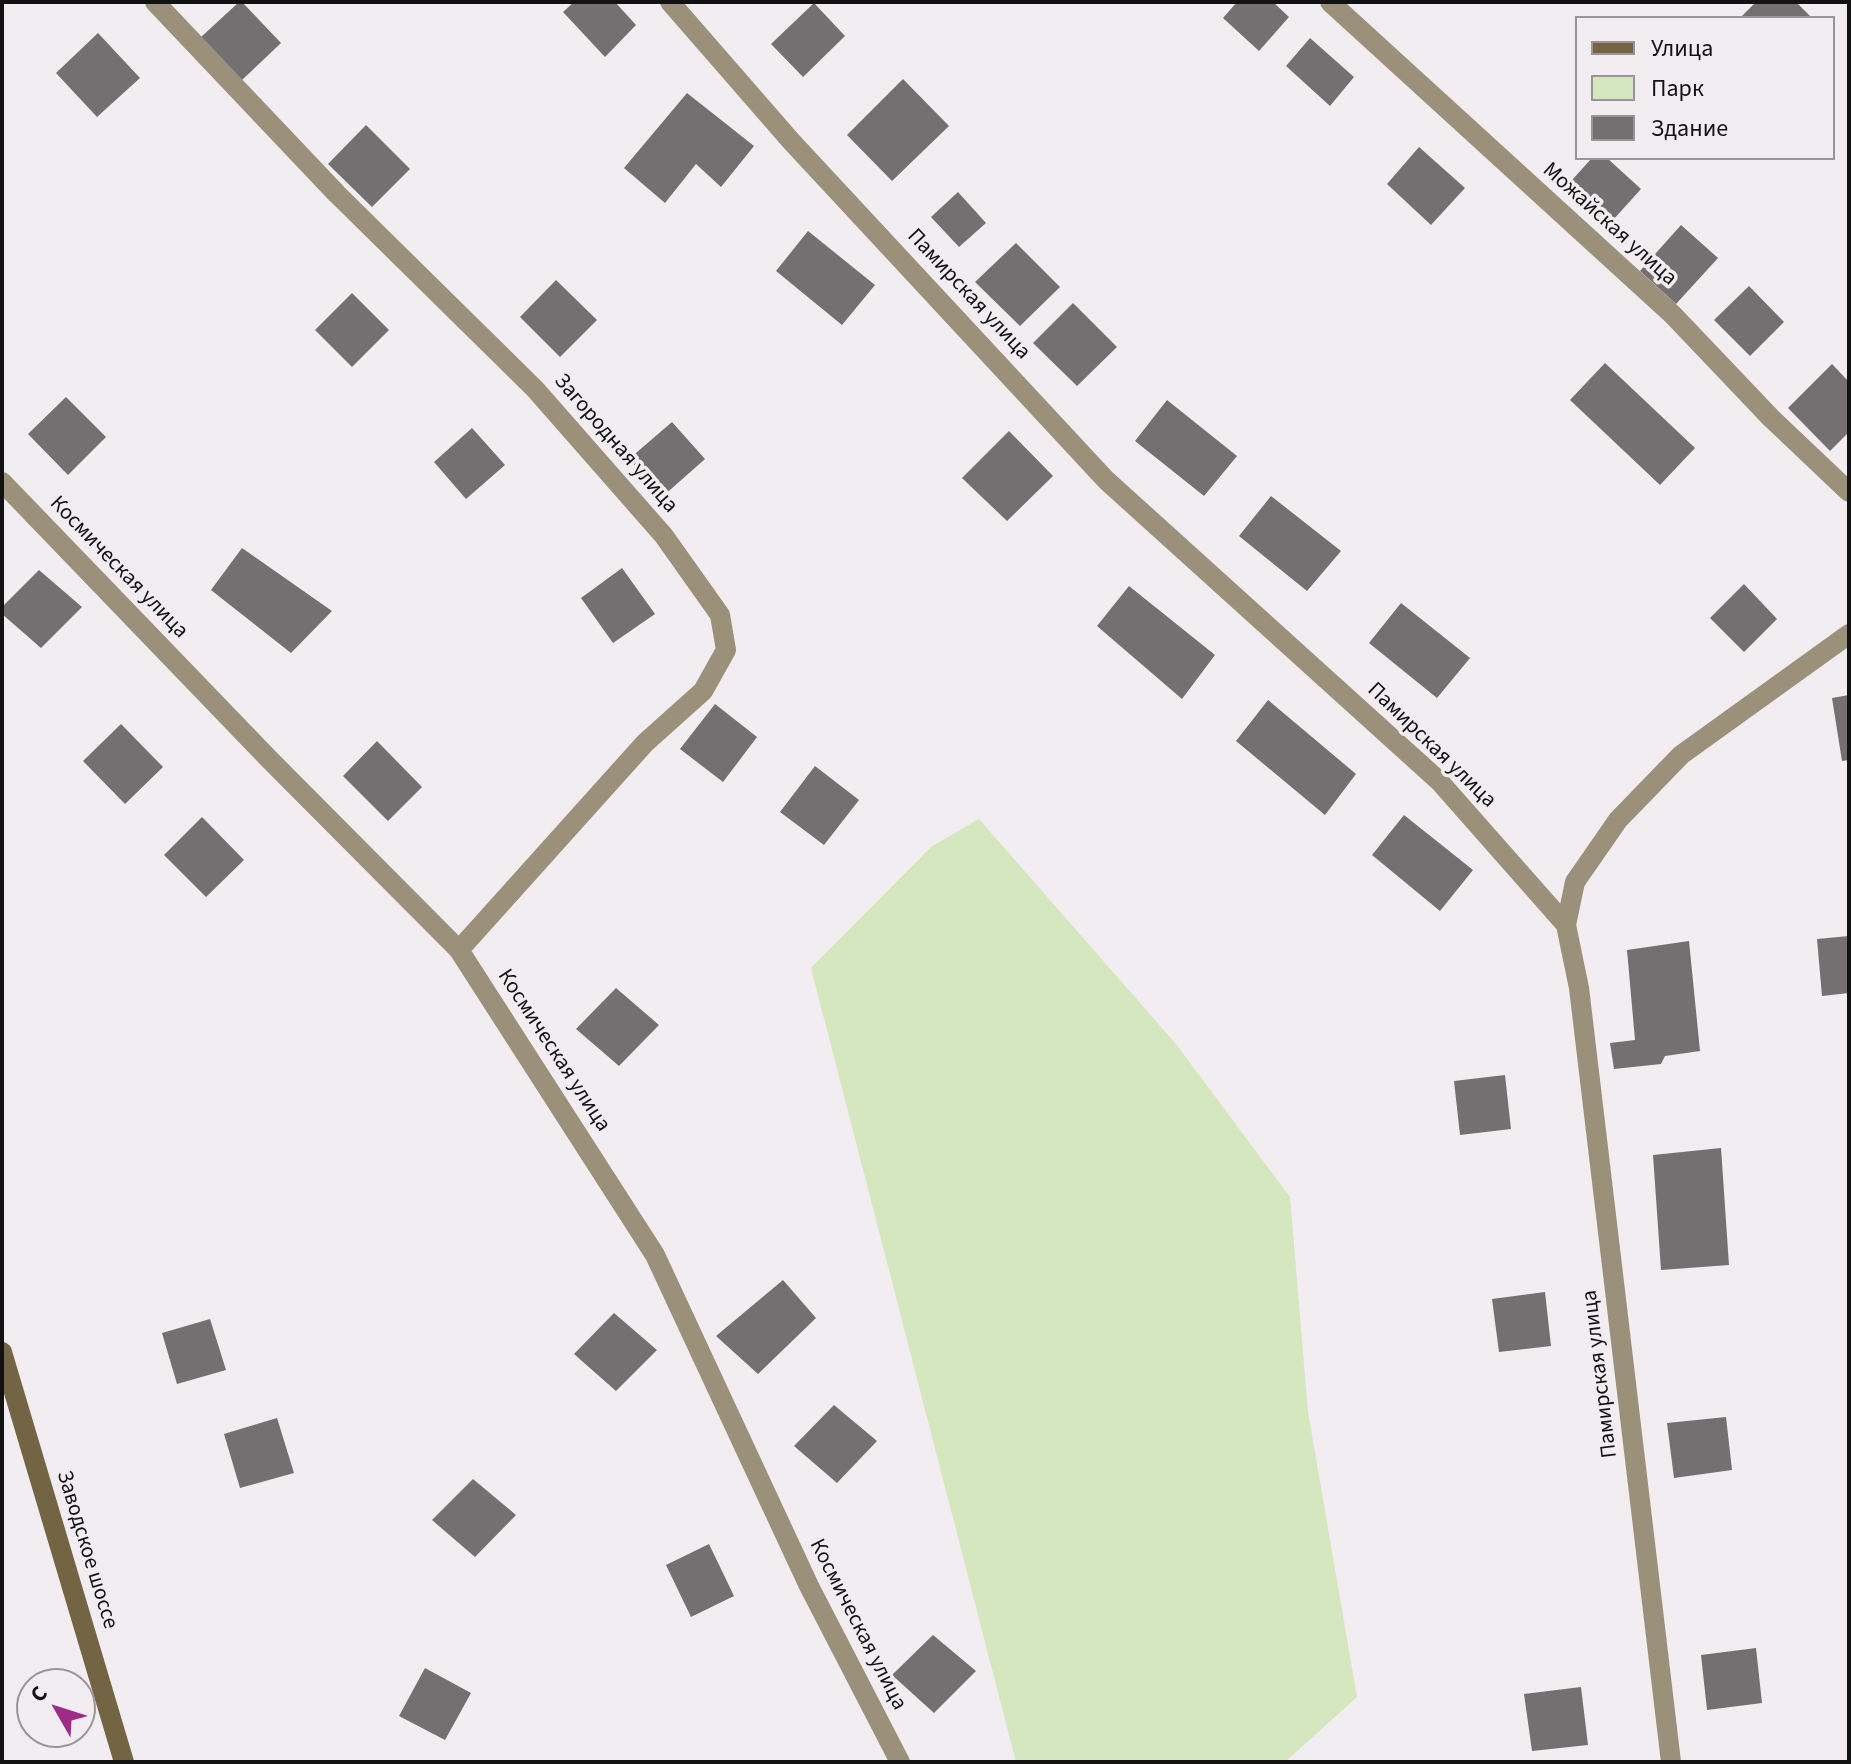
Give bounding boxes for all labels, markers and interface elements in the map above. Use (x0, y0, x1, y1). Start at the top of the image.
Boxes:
legend (1575, 16, 1835, 160)
text: Улица (1651, 31, 1713, 66)
text: Парк (1651, 71, 1704, 106)
text: Здание (1651, 111, 1728, 146)
street label: Можайская улица (1536, 158, 1682, 292)
street label: Памирская улица (901, 224, 1035, 366)
street label: Загородная улица (547, 369, 683, 519)
street label: Космическая улица (43, 491, 193, 645)
street label: Памирская улица (1361, 678, 1501, 814)
street label: Космическая улица (491, 965, 615, 1137)
street label: Памирская улица (1578, 1289, 1624, 1459)
street label: Заводское шоссе (49, 1468, 123, 1632)
street label: Космическая улица (803, 1535, 911, 1715)
north arrow (16, 1668, 96, 1748)
text: С (22, 1679, 55, 1709)

